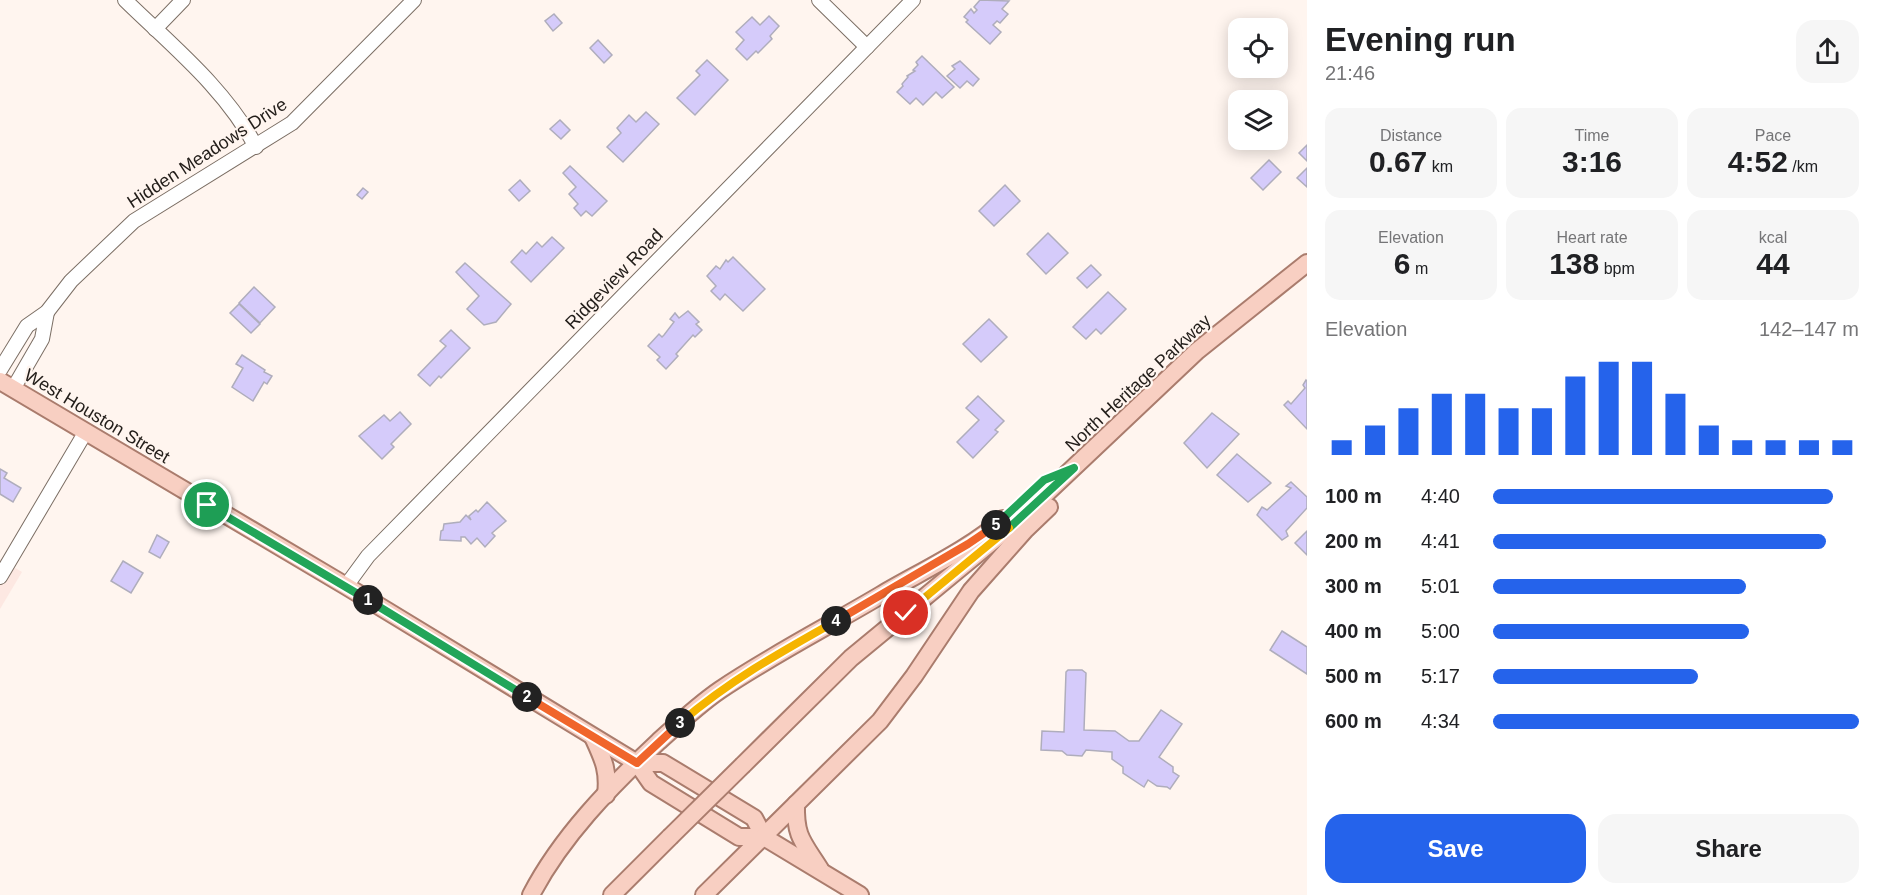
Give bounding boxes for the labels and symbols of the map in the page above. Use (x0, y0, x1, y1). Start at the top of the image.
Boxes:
street label: Hidden Meadows Drive (124, 94, 290, 212)
street label: Ridgeview Road (561, 225, 667, 333)
street label: North Heritage Parkway (1061, 311, 1215, 455)
street label: West Houston Street (21, 365, 173, 467)
pin (181, 479, 232, 530)
pin: 5 (981, 510, 1011, 540)
pin: 1 (353, 585, 383, 615)
pin (880, 587, 931, 638)
pin: 4 (821, 606, 851, 636)
pin: 2 (512, 682, 542, 712)
pin: 3 (665, 708, 695, 738)

